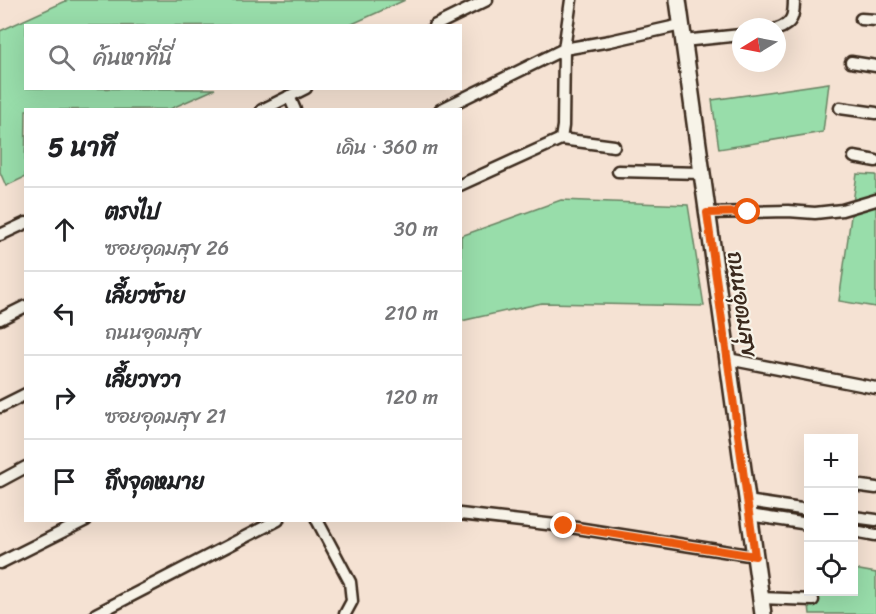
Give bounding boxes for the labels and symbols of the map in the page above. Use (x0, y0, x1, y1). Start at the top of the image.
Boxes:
north arrow (732, 18, 786, 72)
route start (734, 198, 760, 224)
street label: ถนนอุดมสุข (716, 249, 769, 361)
route end (550, 512, 576, 538)

